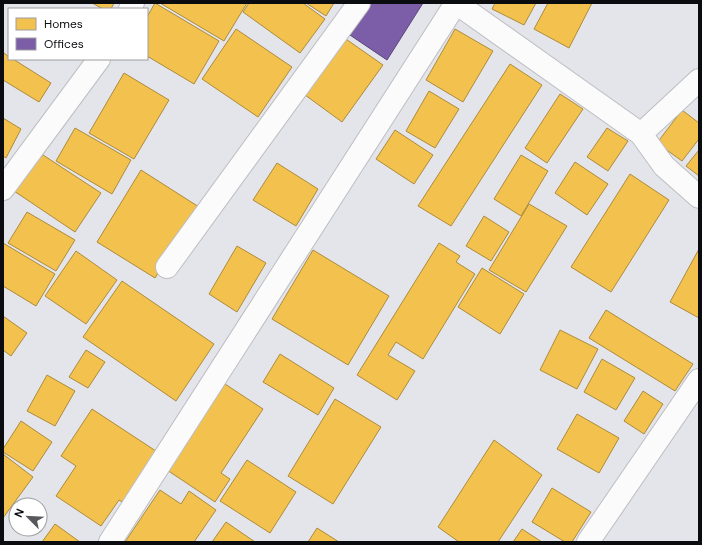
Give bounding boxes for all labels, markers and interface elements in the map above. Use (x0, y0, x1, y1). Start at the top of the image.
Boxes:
legend (8, 8, 148, 60)
text: Homes (44, 16, 83, 32)
text: Offices (44, 36, 84, 52)
north arrow (8, 497, 48, 537)
text: N (11, 506, 27, 519)

